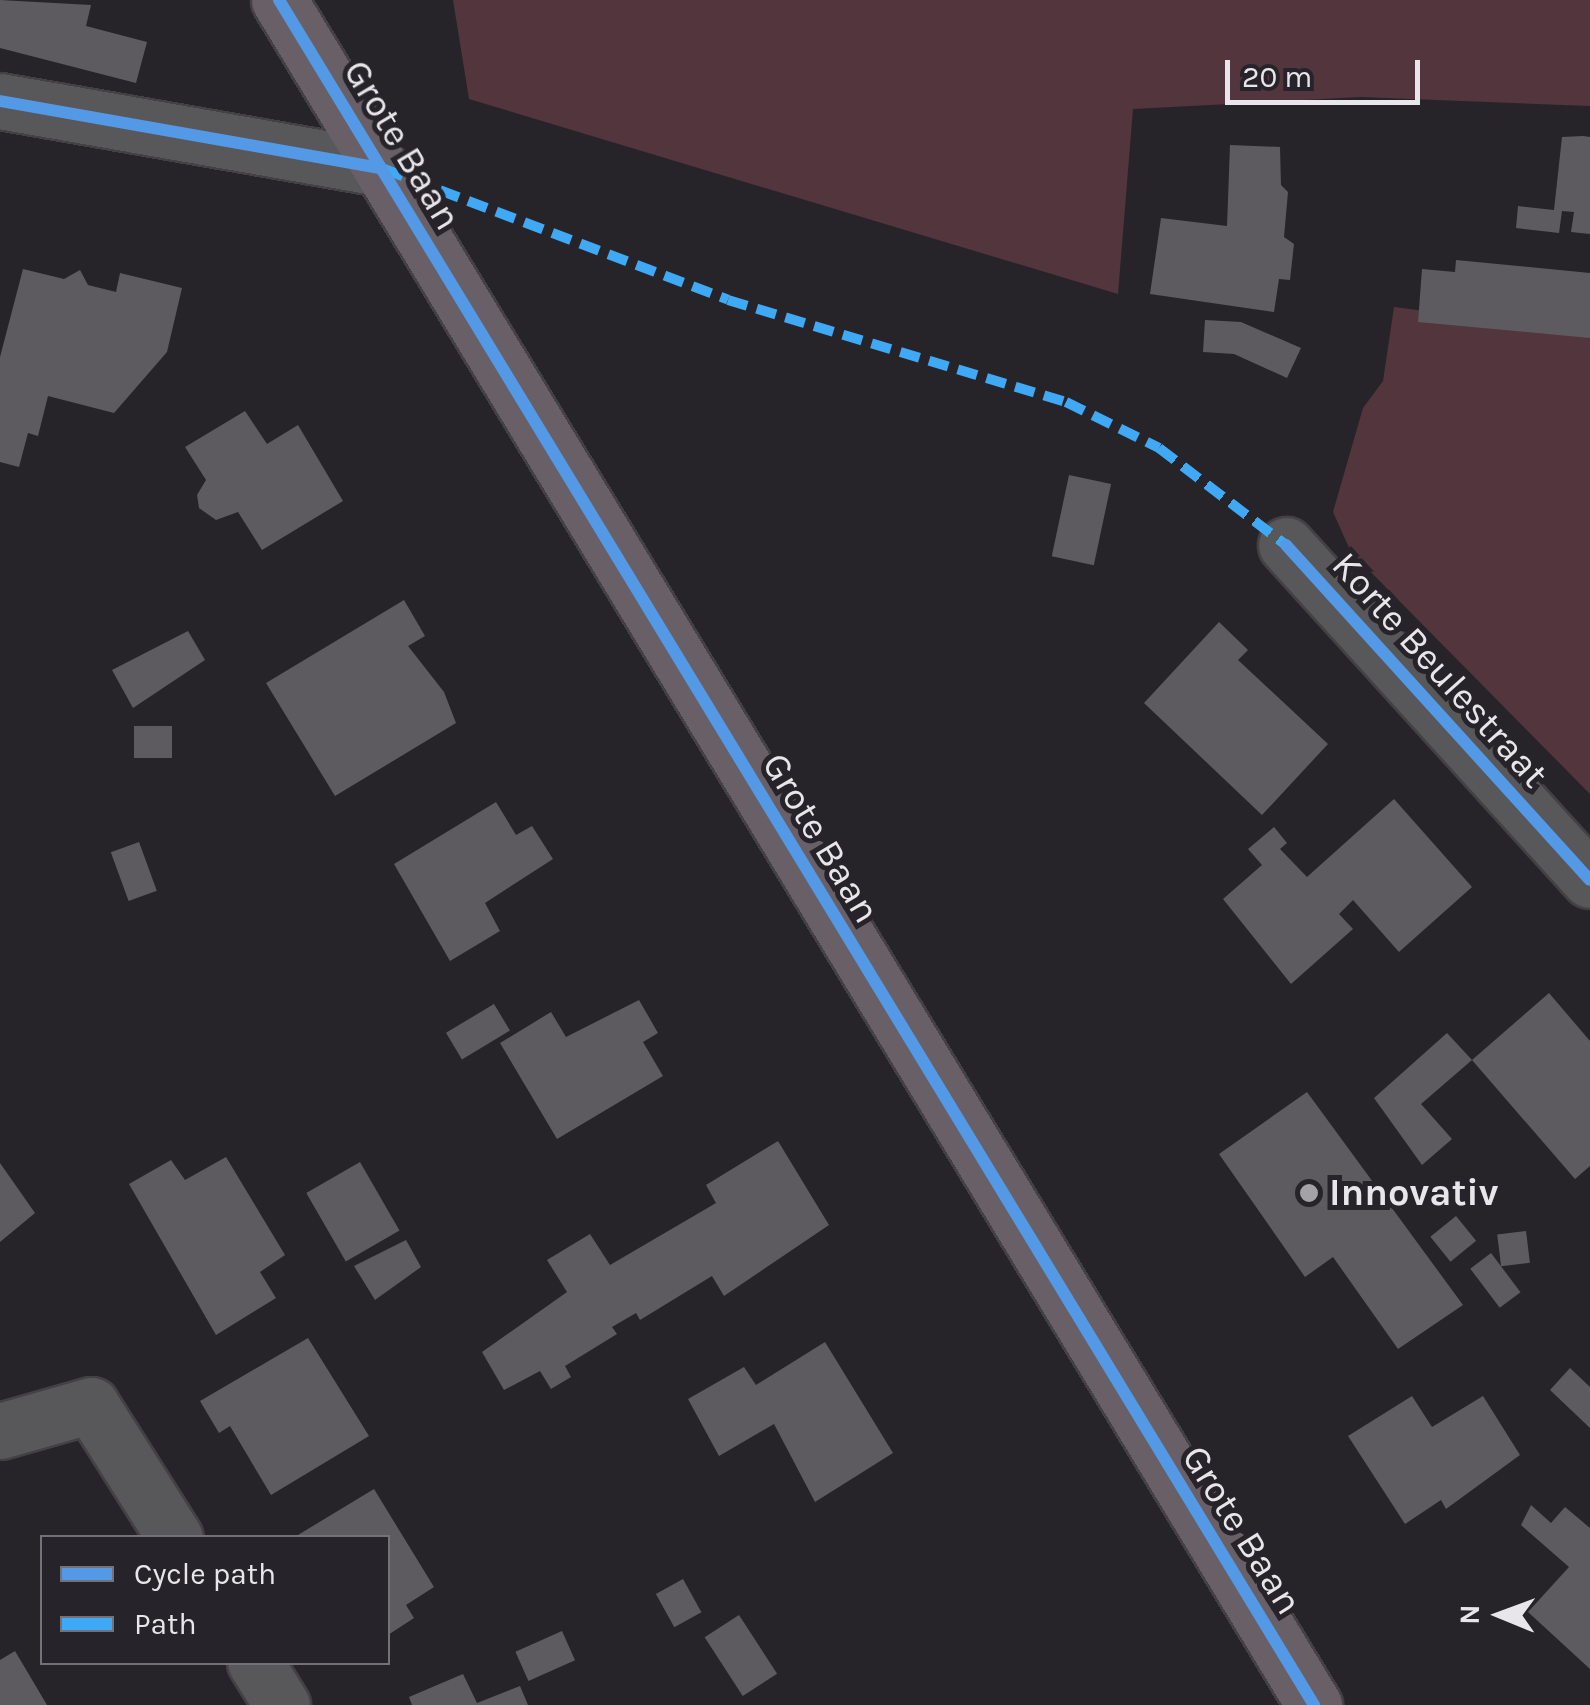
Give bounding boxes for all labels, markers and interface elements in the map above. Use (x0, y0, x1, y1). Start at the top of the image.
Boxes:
scale bar (1230, 40, 1425, 102)
street label: Grote Baan (333, 52, 471, 238)
text: 20 m (1242, 59, 1312, 95)
street label: Korte Beulestraat (1322, 543, 1558, 797)
street label: Grote Baan (752, 745, 890, 931)
place label: Innovativ (1329, 1170, 1499, 1216)
marker: Innovativ (1298, 1182, 1320, 1204)
street label: Grote Baan (1172, 1437, 1312, 1623)
legend (40, 1535, 390, 1665)
text: Cycle path (134, 1556, 276, 1592)
north arrow (1450, 1565, 1550, 1665)
text: N (1453, 1604, 1486, 1625)
text: Path (134, 1606, 197, 1642)

